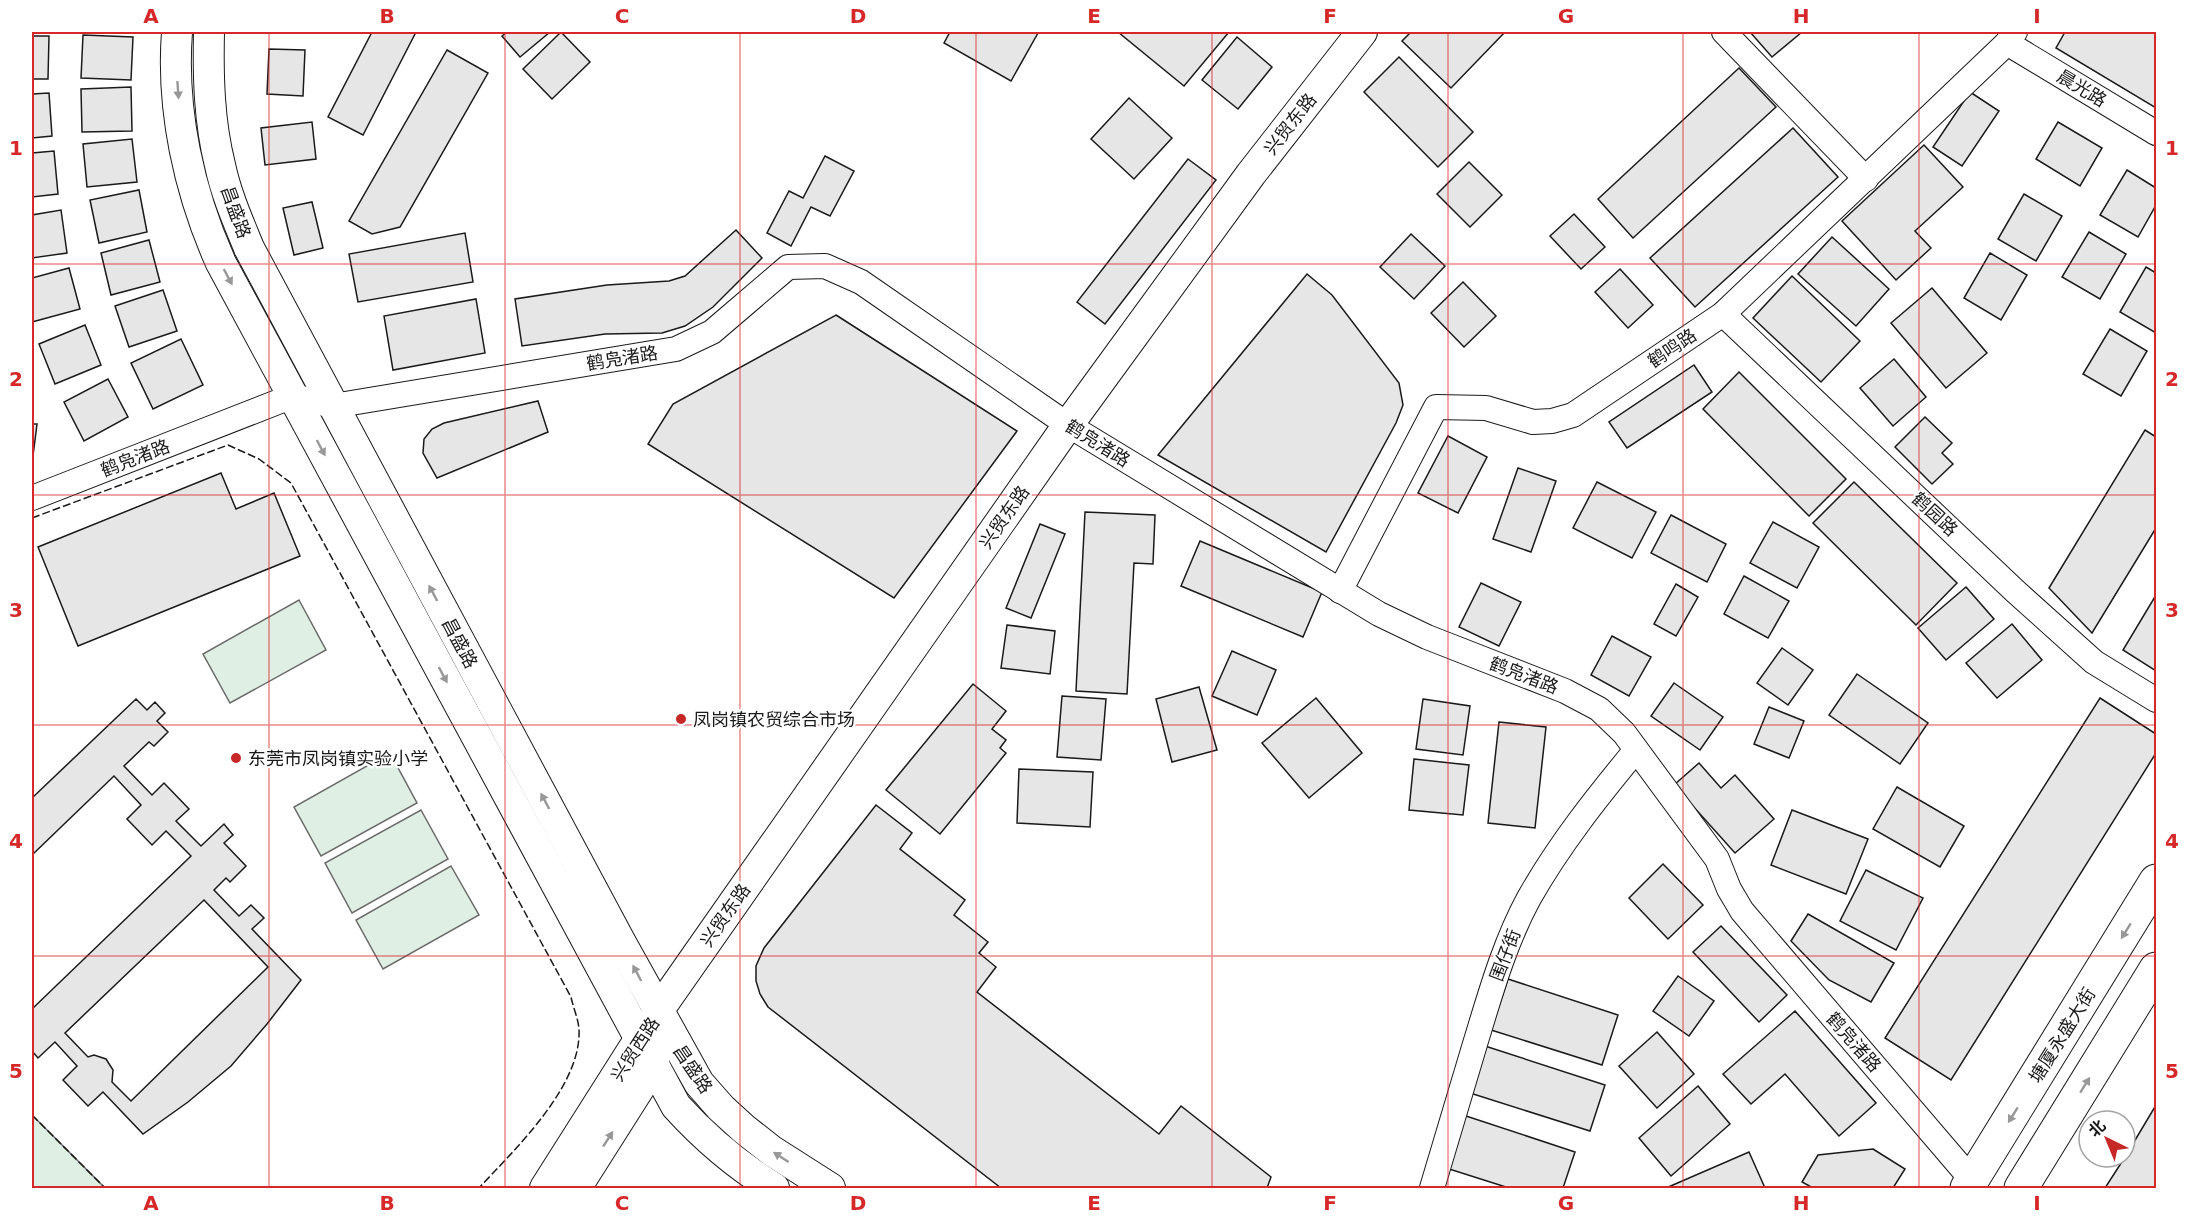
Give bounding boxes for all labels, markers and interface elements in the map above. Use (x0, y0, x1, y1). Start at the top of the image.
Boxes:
text: A (143, 4, 159, 28)
text: B (379, 4, 395, 28)
text: C (615, 4, 629, 28)
text: D (850, 4, 866, 28)
text: E (1087, 4, 1101, 28)
text: F (1323, 4, 1337, 28)
text: G (1558, 4, 1574, 28)
text: H (1793, 4, 1809, 28)
text: I (2033, 4, 2041, 28)
street label: 晨光路 (2053, 65, 2111, 111)
one-way arrow (173, 80, 183, 99)
street label: 兴贸东路 (1260, 89, 1320, 159)
text: 1 (9, 136, 23, 160)
text: 1 (2165, 136, 2179, 160)
street label: 昌盛路 (217, 183, 255, 241)
one-way arrow (223, 269, 233, 286)
street label: 鹤鸣路 (1644, 324, 1700, 372)
street label: 鹤凫渚路 (585, 342, 659, 374)
text: 2 (9, 367, 23, 391)
text: 2 (2165, 367, 2179, 391)
street label: 鹤凫渚路 (1062, 415, 1134, 471)
street label: 鹤凫渚路 (98, 435, 172, 481)
one-way arrow (316, 440, 326, 457)
street label: 兴贸东路 (975, 481, 1033, 553)
street label: 鹤园路 (1908, 488, 1962, 540)
one-way arrow (428, 584, 438, 601)
text: 3 (9, 598, 23, 622)
text: 3 (2165, 598, 2179, 622)
street label: 昌盛路 (438, 614, 482, 672)
street label: 鹤凫渚路 (1487, 652, 1561, 698)
one-way arrow (438, 667, 448, 684)
place label: 凤岗镇农贸综合市场 (693, 709, 855, 730)
marker: 凤岗镇农贸综合市场 (674, 712, 688, 726)
place label: 东莞市凤岗镇实验小学 (248, 748, 428, 769)
marker: 东莞市凤岗镇实验小学 (229, 751, 243, 765)
one-way arrow (540, 793, 550, 810)
text: 4 (9, 829, 23, 853)
text: 4 (2165, 829, 2179, 853)
street label: 兴贸东路 (696, 879, 754, 951)
one-way arrow (2120, 923, 2131, 939)
street label: 围仔街 (1486, 926, 1524, 984)
one-way arrow (632, 964, 642, 981)
street label: 塘厦永盛大街 (2024, 984, 2100, 1086)
street label: 鹤凫渚路 (1822, 1008, 1886, 1076)
street label: 兴贸西路 (607, 1013, 663, 1085)
street label: 昌盛路 (669, 1041, 717, 1097)
text: 5 (9, 1059, 23, 1083)
text: 5 (2165, 1059, 2179, 1083)
one-way arrow (2079, 1077, 2090, 1093)
one-way arrow (2007, 1107, 2018, 1123)
north arrow (2077, 1109, 2137, 1169)
text: 北 (2085, 1116, 2109, 1141)
one-way arrow (602, 1131, 613, 1147)
one-way arrow (773, 1152, 789, 1163)
text: A (143, 1191, 159, 1215)
text: B (379, 1191, 395, 1215)
text: C (615, 1191, 629, 1215)
text: D (850, 1191, 866, 1215)
text: E (1087, 1191, 1101, 1215)
text: F (1323, 1191, 1337, 1215)
text: G (1558, 1191, 1574, 1215)
text: H (1793, 1191, 1809, 1215)
text: I (2033, 1191, 2041, 1215)

